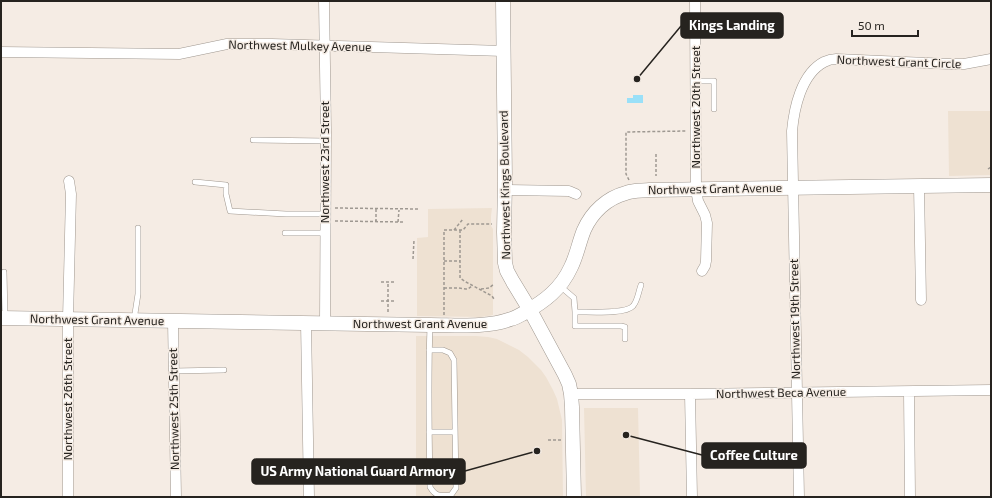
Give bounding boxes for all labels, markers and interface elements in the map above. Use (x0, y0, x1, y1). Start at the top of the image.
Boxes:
scale bar (852, 12, 918, 38)
callout: Kings Landing (681, 13, 783, 38)
text: Kings Landing (689, 17, 775, 33)
text: 50 m (858, 18, 885, 32)
street label: Northwest Mulkey Avenue (228, 37, 372, 53)
street label: Northwest 20th Street (688, 45, 702, 168)
street label: Northwest Grant Circle (836, 52, 962, 70)
street label: Northwest 23rd Street (317, 100, 331, 223)
street label: Northwest Kings Boulevard (496, 110, 512, 260)
street label: Northwest Grant Avenue (648, 180, 782, 196)
street label: Northwest 19th Street (786, 258, 802, 379)
street label: Northwest Grant Avenue (30, 311, 164, 327)
street label: Northwest Grant Avenue (353, 316, 487, 330)
street label: Northwest 26th Street (60, 337, 74, 460)
street label: Northwest 25th Street (165, 347, 181, 470)
street label: Northwest Beca Avenue (716, 384, 846, 400)
callout: Coffee Culture (702, 443, 806, 468)
text: Coffee Culture (710, 447, 798, 463)
callout: US Army National Guard Armory (252, 459, 465, 484)
text: US Army National Guard Armory (260, 463, 456, 479)

